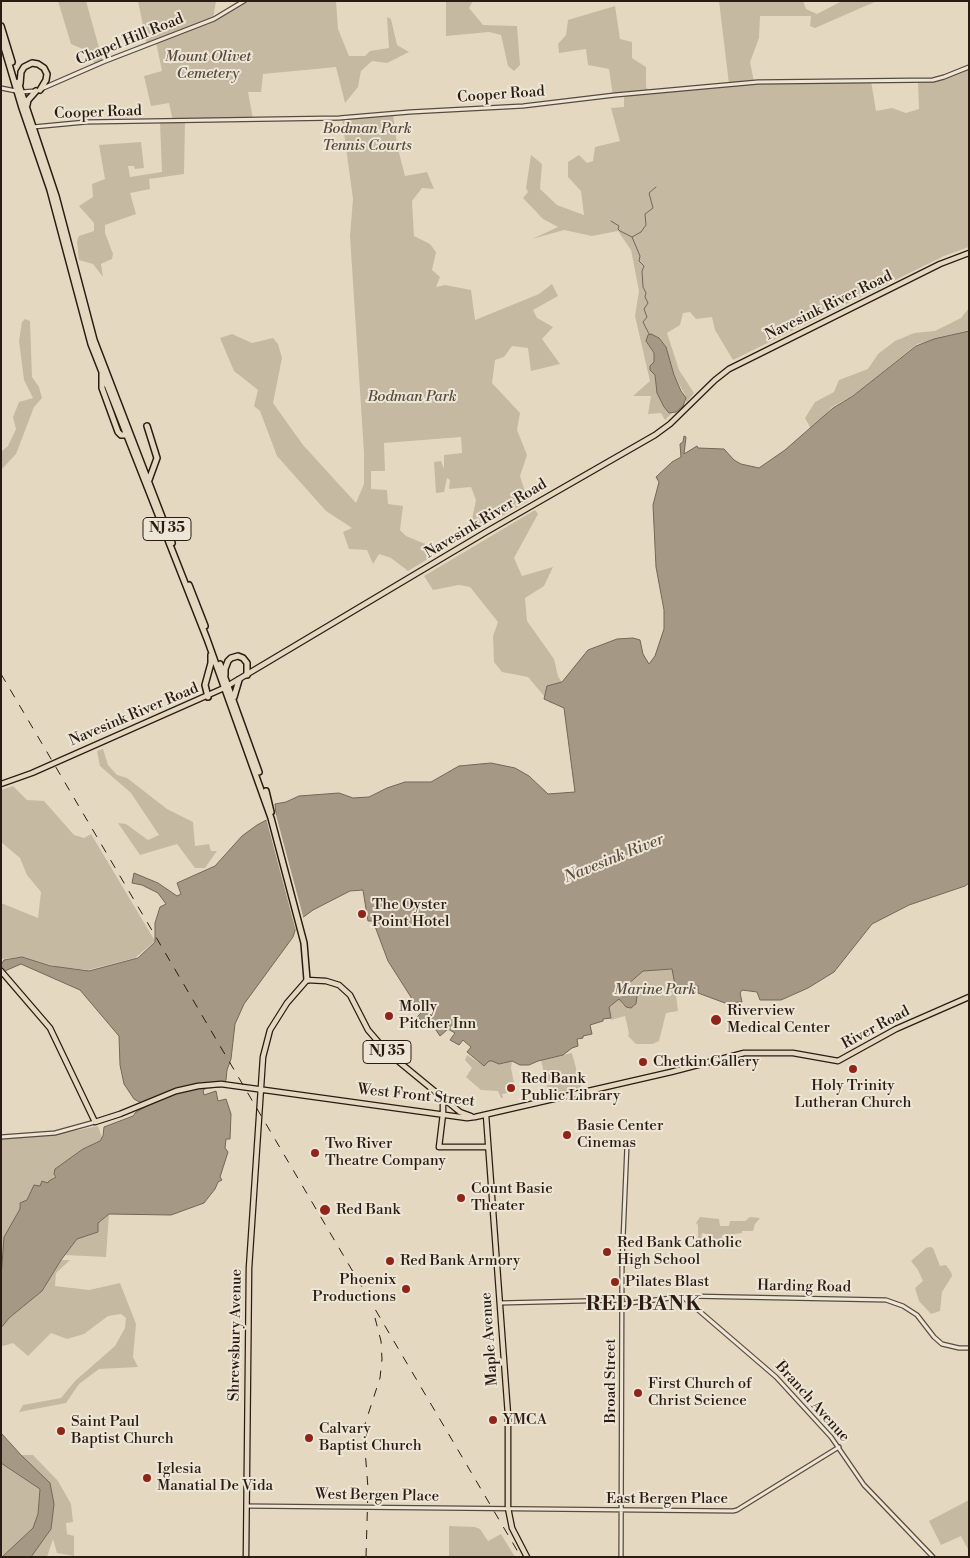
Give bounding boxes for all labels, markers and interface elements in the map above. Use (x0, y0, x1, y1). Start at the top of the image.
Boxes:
street label: Chapel Hill Road (74, 10, 186, 70)
park label: Mount Olivet Cemetery (165, 48, 251, 83)
street label: Cooper Road (457, 83, 545, 107)
street label: Cooper Road (54, 102, 142, 124)
park label: Bodman Park Tennis Courts (322, 120, 412, 155)
street label: Navesink River Road (763, 267, 895, 345)
park label: Bodman Park (367, 388, 457, 406)
street label: Navesink River Road (422, 475, 550, 563)
road number: NJ 35 (143, 518, 191, 540)
street label: Navesink River Road (66, 680, 202, 750)
water label: Navesink River (561, 830, 667, 888)
place label: The Oyster Point Hotel (372, 896, 449, 931)
marker: The Oyster Point Hotel (356, 908, 368, 920)
park label: Marine Park (614, 981, 696, 999)
place label: Molly Pitcher Inn (399, 998, 476, 1033)
place label: Riverview Medical Center (727, 1002, 830, 1037)
street label: River Road (839, 1003, 913, 1053)
marker: Molly Pitcher Inn (383, 1010, 395, 1022)
marker: Riverview Medical Center (709, 1013, 723, 1027)
road number: NJ 35 (363, 1040, 411, 1064)
place label: Chetkin Gallery (653, 1053, 759, 1071)
marker: Chetkin Gallery (637, 1056, 649, 1068)
marker: Holy Trinity Lutheran Church (847, 1063, 859, 1075)
place label: Red Bank Public Library (521, 1070, 620, 1105)
place label: Holy Trinity Lutheran Church (794, 1077, 912, 1112)
street label: West Front Street (356, 1081, 476, 1111)
marker: Red Bank Public Library (505, 1082, 517, 1094)
place label: Basie Center Cinemas (577, 1117, 663, 1152)
marker: Basie Center Cinemas (561, 1129, 573, 1141)
place label: Two River Theatre Company (325, 1135, 446, 1170)
marker: Two River Theatre Company (309, 1147, 321, 1159)
place label: Count Basie Theater (471, 1180, 553, 1215)
marker: Count Basie Theater (455, 1192, 467, 1204)
place label: Red Bank (336, 1201, 400, 1219)
marker: Red Bank (318, 1203, 332, 1217)
place label: Red Bank Catholic High School (617, 1234, 742, 1269)
marker: Red Bank Catholic High School (601, 1246, 613, 1258)
place label: Red Bank Armory (400, 1252, 520, 1270)
marker: Red Bank Armory (384, 1255, 396, 1267)
street label: Shrewsbury Avenue (226, 1269, 246, 1401)
place label: Phoenix Productions (312, 1271, 396, 1306)
place label: Pilates Blast (625, 1273, 709, 1291)
marker: Pilates Blast (609, 1276, 621, 1288)
street label: Harding Road (757, 1277, 851, 1297)
marker: Phoenix Productions (400, 1283, 412, 1295)
street label: Maple Avenue (478, 1291, 502, 1387)
district label: RED BANK (585, 1293, 703, 1317)
street label: Broad Street (602, 1338, 620, 1424)
street label: Branch Avenue (771, 1358, 853, 1446)
place label: First Church of Christ Science (648, 1375, 751, 1410)
marker: First Church of Christ Science (632, 1387, 644, 1399)
place label: YMCA (503, 1411, 547, 1429)
place label: Saint Paul Baptist Church (71, 1413, 174, 1448)
marker: YMCA (487, 1414, 499, 1426)
place label: Calvary Baptist Church (319, 1420, 422, 1455)
marker: Saint Paul Baptist Church (55, 1425, 67, 1437)
marker: Calvary Baptist Church (303, 1432, 315, 1444)
place label: Iglesia Manatial De Vida (157, 1460, 273, 1495)
marker: Iglesia Manatial De Vida (141, 1472, 153, 1484)
street label: West Bergen Place (315, 1486, 439, 1506)
street label: East Bergen Place (606, 1490, 728, 1508)

